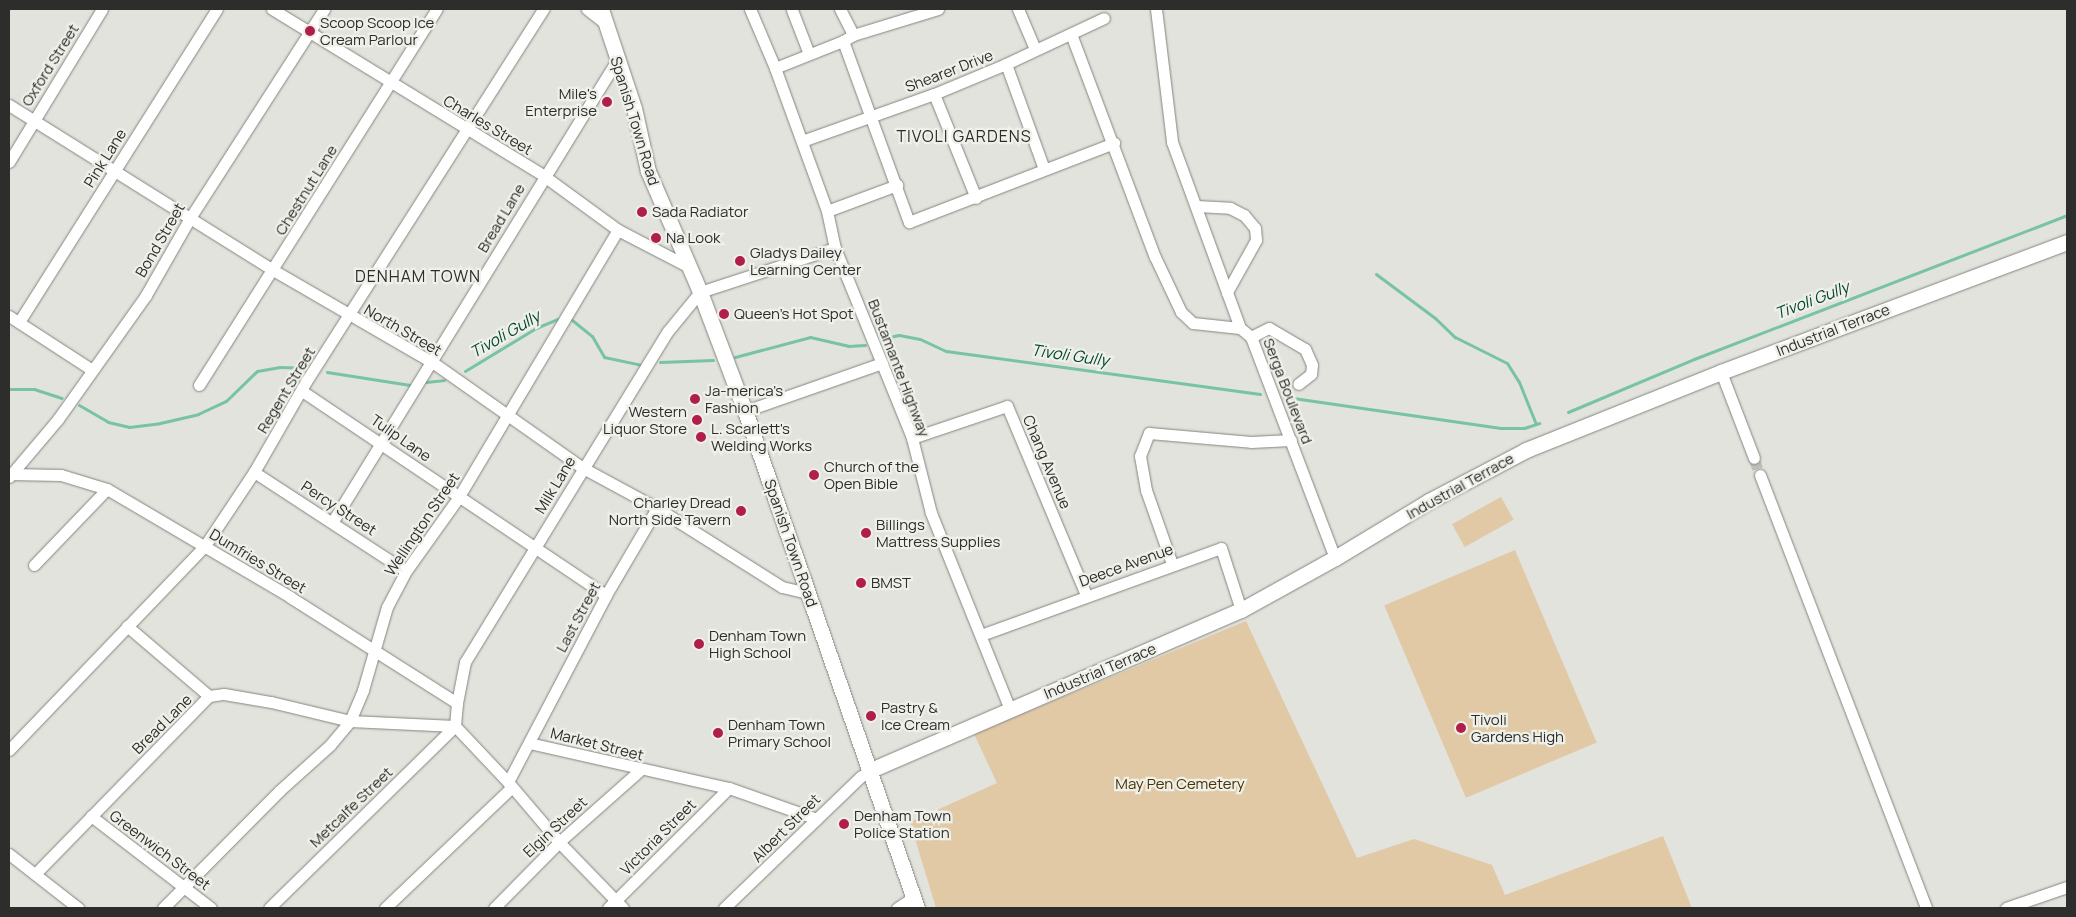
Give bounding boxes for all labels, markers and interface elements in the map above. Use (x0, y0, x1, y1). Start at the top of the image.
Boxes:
place label: Scoop Scoop Ice Cream Parlour (320, 13, 434, 48)
street label: Oxford Street (18, 21, 82, 109)
marker: Scoop Scoop Ice Cream Parlour (304, 25, 316, 37)
street label: Shearer Drive (903, 46, 995, 96)
street label: Spanish Town Road (607, 54, 663, 188)
place label: Mile's Enterprise (525, 84, 597, 119)
street label: Charles Street (440, 91, 536, 159)
marker: Mile's Enterprise (601, 96, 613, 108)
street label: Pink Lane (80, 125, 130, 191)
district label: TIVOLI GARDENS (895, 126, 1033, 146)
street label: Chestnut Lane (271, 142, 341, 238)
street label: Bread Lane (473, 180, 529, 256)
street label: Bond Street (131, 200, 189, 280)
place label: Sada Radiator (652, 203, 748, 221)
marker: Sada Radiator (636, 206, 648, 218)
place label: Na Look (666, 229, 720, 247)
marker: Na Look (650, 232, 662, 244)
place label: Gladys Dailey Learning Center (750, 243, 861, 278)
marker: Gladys Dailey Learning Center (734, 255, 746, 267)
district label: DENHAM TOWN (354, 266, 482, 286)
water label: Tivoli Gully (1772, 277, 1852, 323)
street label: Bustamante Highway (864, 297, 934, 439)
street label: Industrial Terrace (1774, 300, 1892, 360)
street label: North Street (361, 301, 445, 359)
place label: Queen's Hot Spot (734, 305, 853, 323)
water label: Tivoli Gully (466, 306, 544, 362)
marker: Queen's Hot Spot (718, 308, 730, 320)
street label: Serga Boulevard (1260, 336, 1316, 446)
water label: Tivoli Gully (1030, 340, 1110, 370)
street label: Regent Street (253, 344, 319, 436)
place label: Ja-merica's Fashion (705, 381, 783, 416)
marker: Ja-merica's Fashion (689, 393, 701, 405)
place label: Western Liquor Store (603, 402, 687, 437)
street label: Tulip Lane (367, 411, 435, 465)
street label: Chang Avenue (1019, 412, 1075, 512)
marker: Western Liquor Store (691, 414, 703, 426)
place label: L. Scarlett's Welding Works (711, 419, 812, 454)
marker: L. Scarlett's Welding Works (695, 431, 707, 443)
street label: Industrial Terrace (1403, 449, 1517, 523)
street label: Milk Lane (531, 453, 579, 517)
place label: Church of the Open Bible (824, 457, 919, 492)
street label: Wellington Street (381, 469, 463, 579)
marker: Church of the Open Bible (808, 469, 820, 481)
street label: Percy Street (298, 477, 380, 539)
street label: Spanish Town Road (761, 477, 821, 609)
place label: Charley Dread North Side Tavern (609, 493, 731, 528)
marker: Charley Dread North Side Tavern (735, 505, 747, 517)
place label: Billings Mattress Supplies (876, 515, 1000, 550)
street label: Dumfries Street (206, 525, 310, 597)
marker: Billings Mattress Supplies (860, 527, 872, 539)
street label: Deece Avenue (1076, 540, 1176, 590)
place label: BMST (871, 574, 911, 592)
marker: BMST (855, 577, 867, 589)
street label: Last Street (552, 579, 604, 655)
place label: Denham Town High School (709, 626, 806, 661)
marker: Denham Town High School (693, 638, 705, 650)
street label: Industrial Terrace (1041, 639, 1159, 703)
street label: Bread Lane (128, 690, 196, 758)
place label: Pastry & Ice Cream (881, 698, 950, 733)
marker: Pastry & Ice Cream (865, 710, 877, 722)
place label: Tivoli Gardens High (1471, 710, 1564, 745)
place label: Denham Town Primary School (728, 715, 831, 750)
marker: Tivoli Gardens High (1455, 722, 1467, 734)
street label: Market Street (549, 724, 645, 764)
marker: Denham Town Primary School (712, 727, 724, 739)
street label: Metcalfe Street (306, 763, 396, 851)
park label: May Pen Cemetery (1115, 775, 1245, 793)
street label: Albert Street (748, 790, 824, 866)
street label: Elgin Street (519, 793, 591, 861)
street label: Victoria Street (616, 795, 700, 879)
street label: Greenwich Street (106, 806, 214, 894)
place label: Denham Town Police Station (854, 806, 951, 841)
marker: Denham Town Police Station (838, 818, 850, 830)

